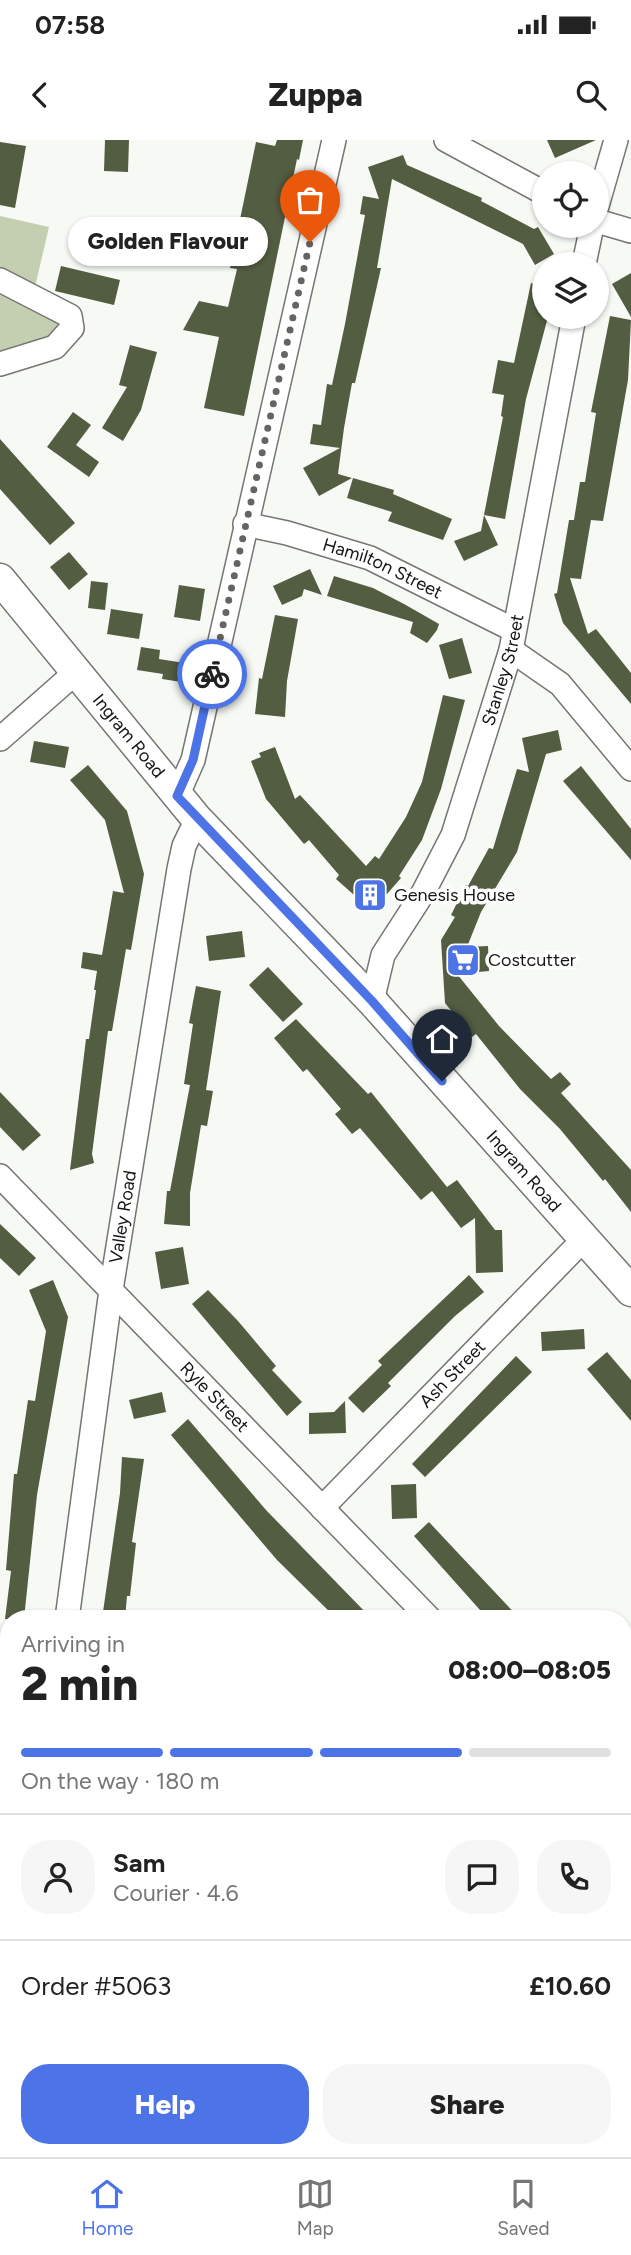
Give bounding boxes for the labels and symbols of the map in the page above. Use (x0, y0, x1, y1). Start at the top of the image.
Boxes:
pin (280, 170, 340, 242)
callout: Golden Flavour (68, 218, 268, 266)
street label: Hamilton Street (320, 533, 446, 603)
street label: Stanley Street (477, 612, 529, 728)
courier (177, 639, 247, 709)
street label: Ingram Road (88, 689, 170, 782)
building icon: Genesis House (351, 876, 389, 914)
place label: Genesis House (394, 884, 515, 906)
supermarket icon: Costcutter (444, 941, 482, 979)
place label: Costcutter (488, 949, 576, 971)
pin (412, 1009, 472, 1081)
street label: Ingram Road (482, 1126, 566, 1216)
street label: Valley Road (104, 1169, 141, 1265)
street label: Ash Street (415, 1336, 490, 1412)
street label: Ryle Street (176, 1357, 254, 1437)

